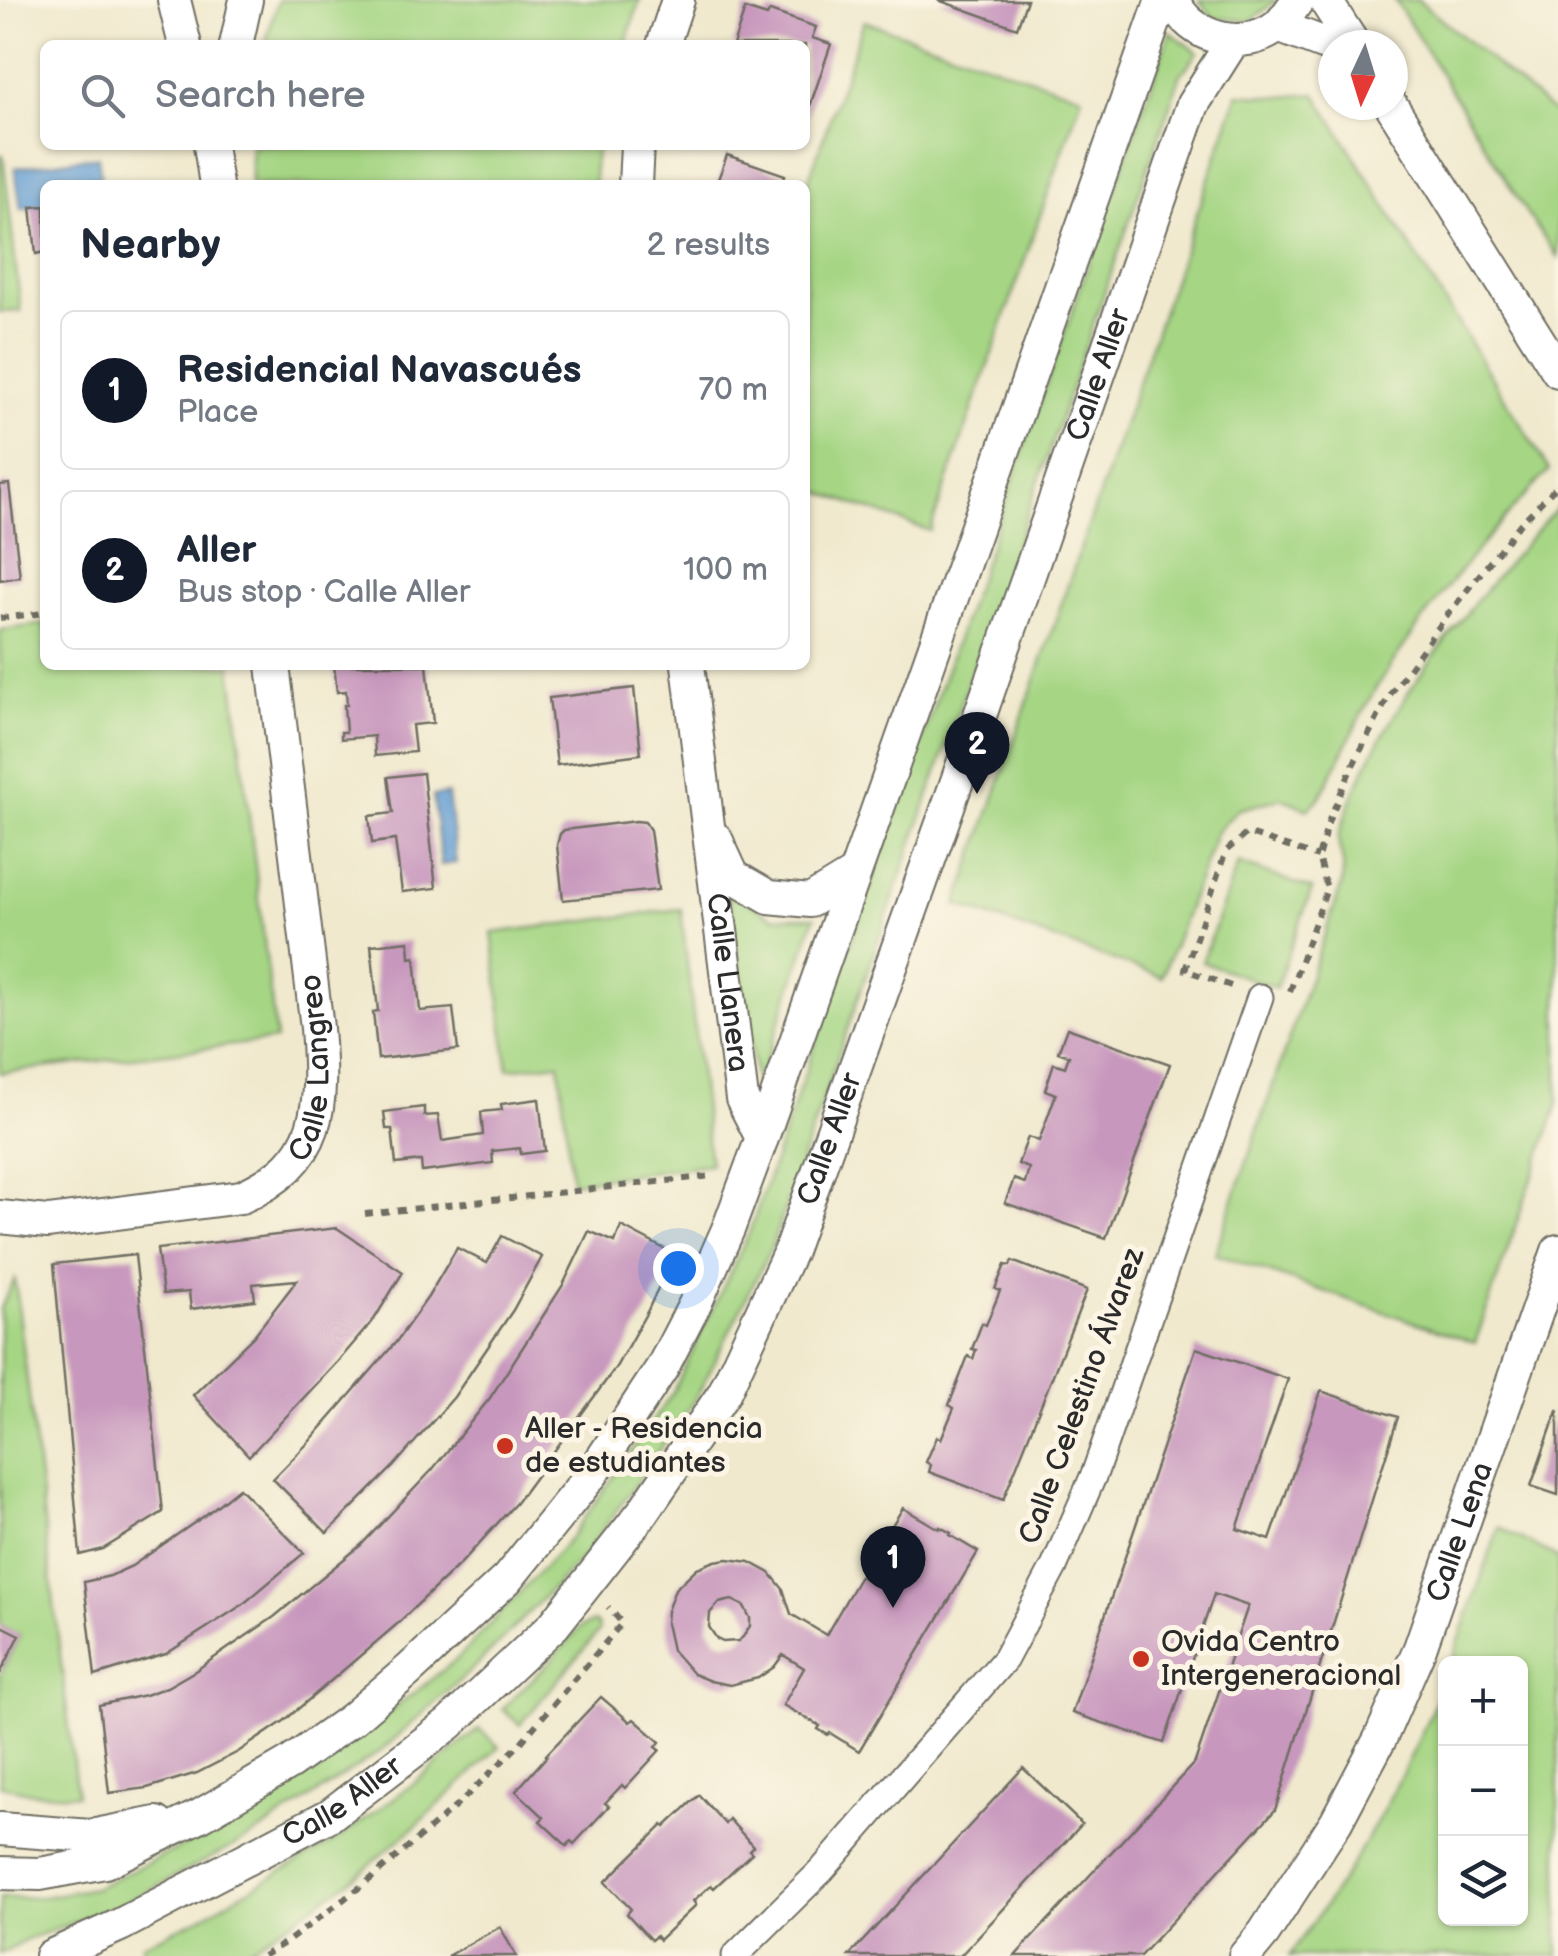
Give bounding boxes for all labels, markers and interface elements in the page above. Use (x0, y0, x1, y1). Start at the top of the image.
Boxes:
north arrow (1318, 30, 1408, 120)
search box (40, 40, 810, 150)
icon: search (75, 68, 130, 123)
text: Search here (155, 73, 366, 118)
text: Nearby (80, 220, 220, 271)
text: 2 results (646, 226, 770, 265)
street label: Calle Aller (1059, 303, 1139, 446)
text: Residencial Navascués (177, 348, 581, 393)
text: 1 (108, 371, 121, 410)
text: 70 m (698, 371, 768, 410)
text: Place (177, 393, 258, 432)
text: Aller (177, 528, 256, 573)
text: 2 (105, 551, 124, 590)
text: 100 m (683, 551, 768, 590)
text: Bus stop · Calle Aller (177, 573, 470, 612)
pin: 2 (944, 712, 1010, 794)
street label: Calle Llanera (699, 891, 756, 1074)
street label: Calle Langreo (281, 972, 337, 1169)
street label: Calle Aller (790, 1067, 870, 1210)
street label: Calle Celestino Álvarez (1011, 1242, 1153, 1549)
your location (653, 1243, 704, 1294)
place label: Aller - Residencia de estudiantes (525, 1411, 763, 1481)
marker: Aller - Residencia de estudiantes (494, 1435, 516, 1457)
street label: Calle Lena (1419, 1458, 1501, 1607)
pin: 1 (860, 1526, 926, 1608)
place label: Ovida Centro Intergeneracional (1161, 1624, 1401, 1694)
marker: Ovida Centro Intergeneracional (1130, 1648, 1152, 1670)
map controls (1438, 1656, 1528, 1926)
button: + (1438, 1656, 1528, 1746)
button: − (1438, 1746, 1528, 1836)
street label: Calle Aller (276, 1748, 410, 1855)
button: layers (1438, 1836, 1528, 1926)

